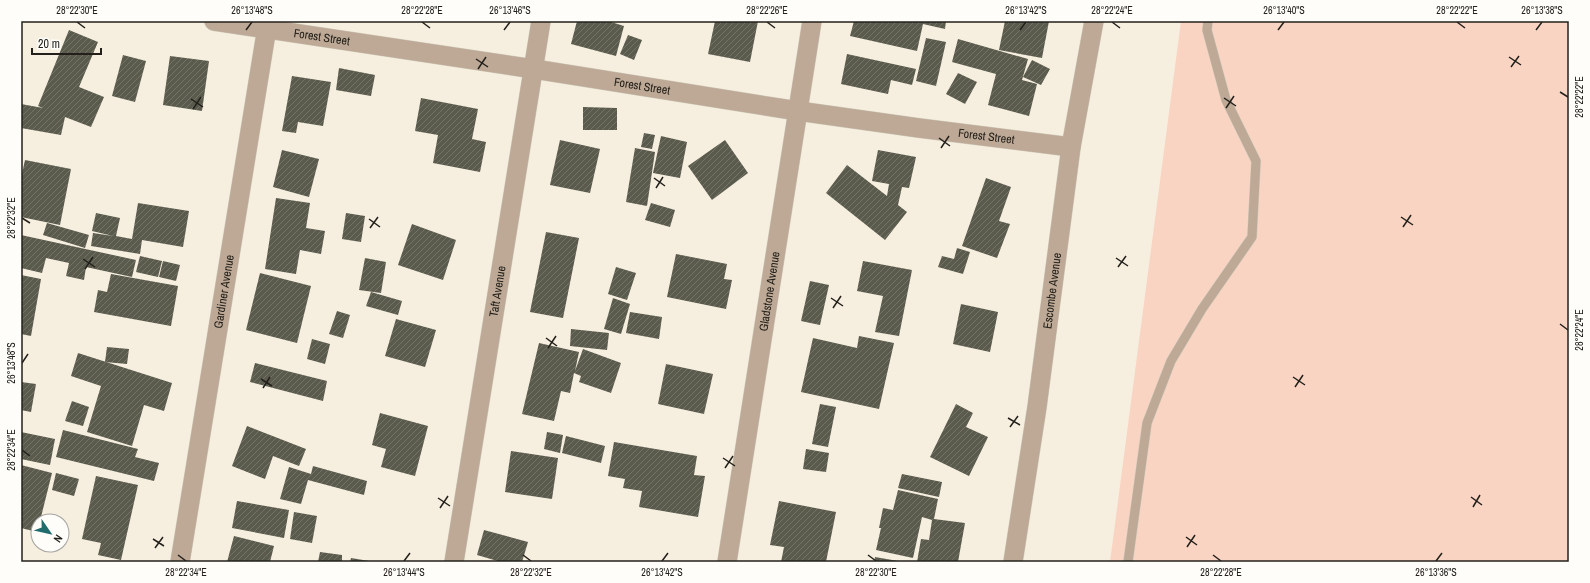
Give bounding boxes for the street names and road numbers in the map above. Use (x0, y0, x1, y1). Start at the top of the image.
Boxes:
street label: Forest Street (293, 25, 351, 49)
street label: Forest Street (613, 74, 671, 99)
street label: Forest Street (957, 125, 1016, 148)
street label: Gladstone Avenue (755, 250, 784, 332)
street label: Escombe Avenue (1039, 252, 1065, 330)
street label: Gardiner Avenue (210, 254, 238, 330)
street label: Taft Avenue (486, 265, 509, 318)

